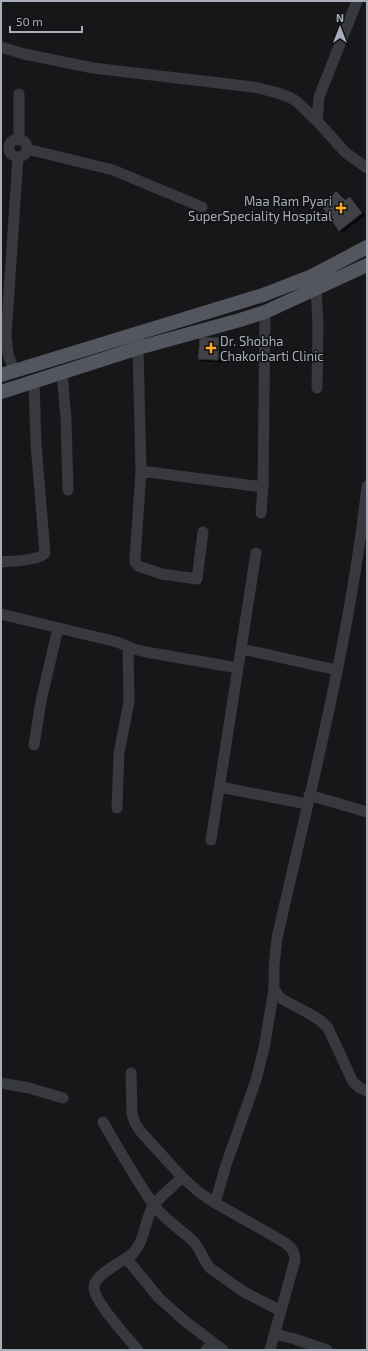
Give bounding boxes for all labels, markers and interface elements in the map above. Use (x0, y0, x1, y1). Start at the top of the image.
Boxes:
scale bar (10, 8, 82, 34)
north arrow (320, 8, 360, 48)
text: N (336, 11, 344, 24)
text: 50 m (16, 14, 43, 28)
place label: Maa Ram Pyari SuperSpeciality Hospital (188, 193, 332, 224)
marker: Maa Ram Pyari SuperSpeciality Hospital (335, 202, 347, 214)
place label: Dr. Shobha Chakorbarti Clinic (220, 333, 324, 364)
marker: Dr. Shobha Chakorbarti Clinic (205, 342, 217, 354)

